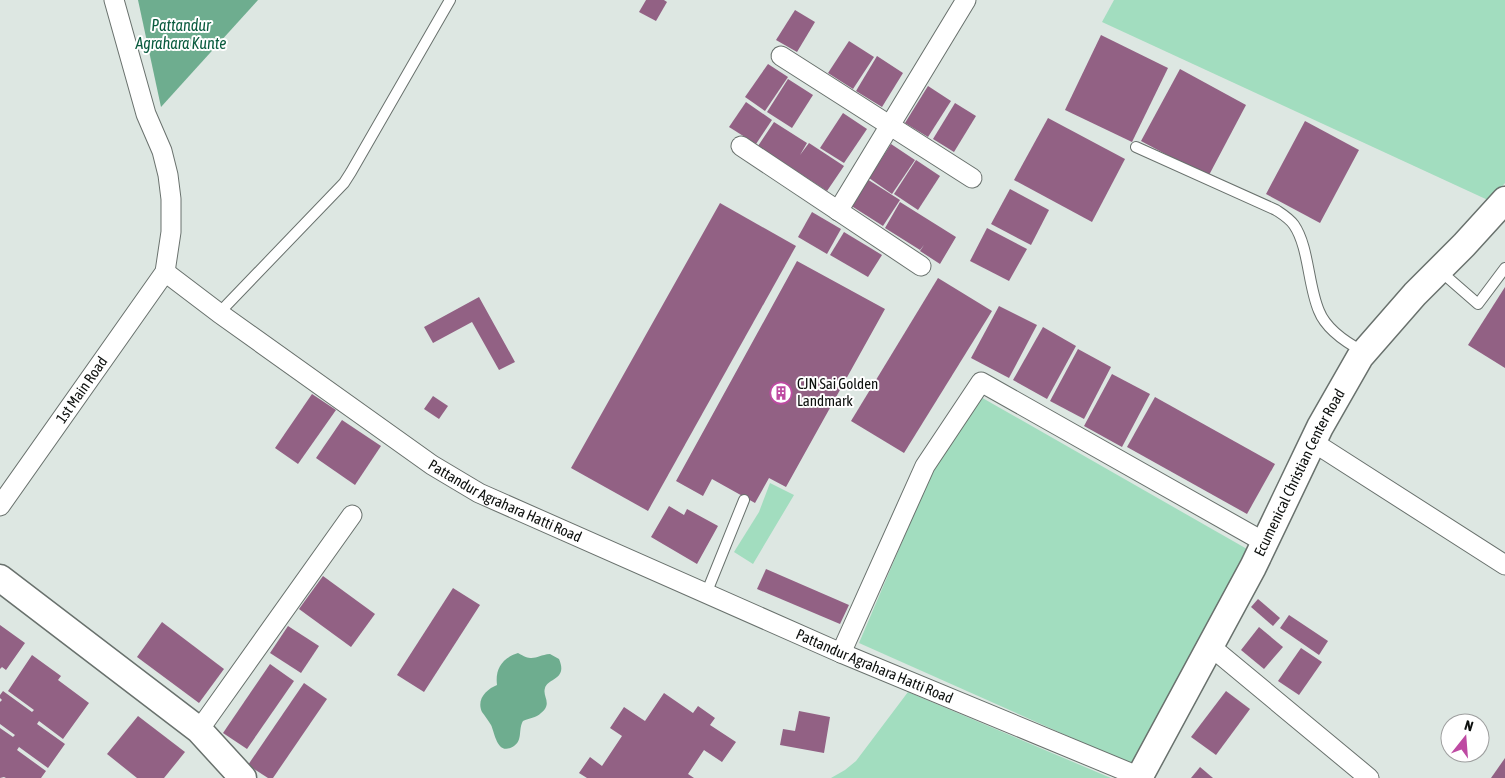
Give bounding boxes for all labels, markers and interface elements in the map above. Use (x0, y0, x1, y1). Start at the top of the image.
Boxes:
water label: Pattandur Agrahara Kunte (134, 16, 227, 53)
street label: 1st Main Road (52, 353, 111, 426)
place label: CJN Sai Golden Landmark (797, 375, 878, 409)
building icon: CJN Sai Golden Landmark (769, 381, 793, 405)
street label: Ecumenical Christian Center Road (1250, 386, 1348, 559)
street label: Pattandur Agrahara Hatti Road (425, 456, 584, 545)
street label: Pattandur Agrahara Hatti Road (794, 625, 956, 707)
north arrow (1440, 713, 1490, 763)
text: N (1463, 717, 1475, 734)

